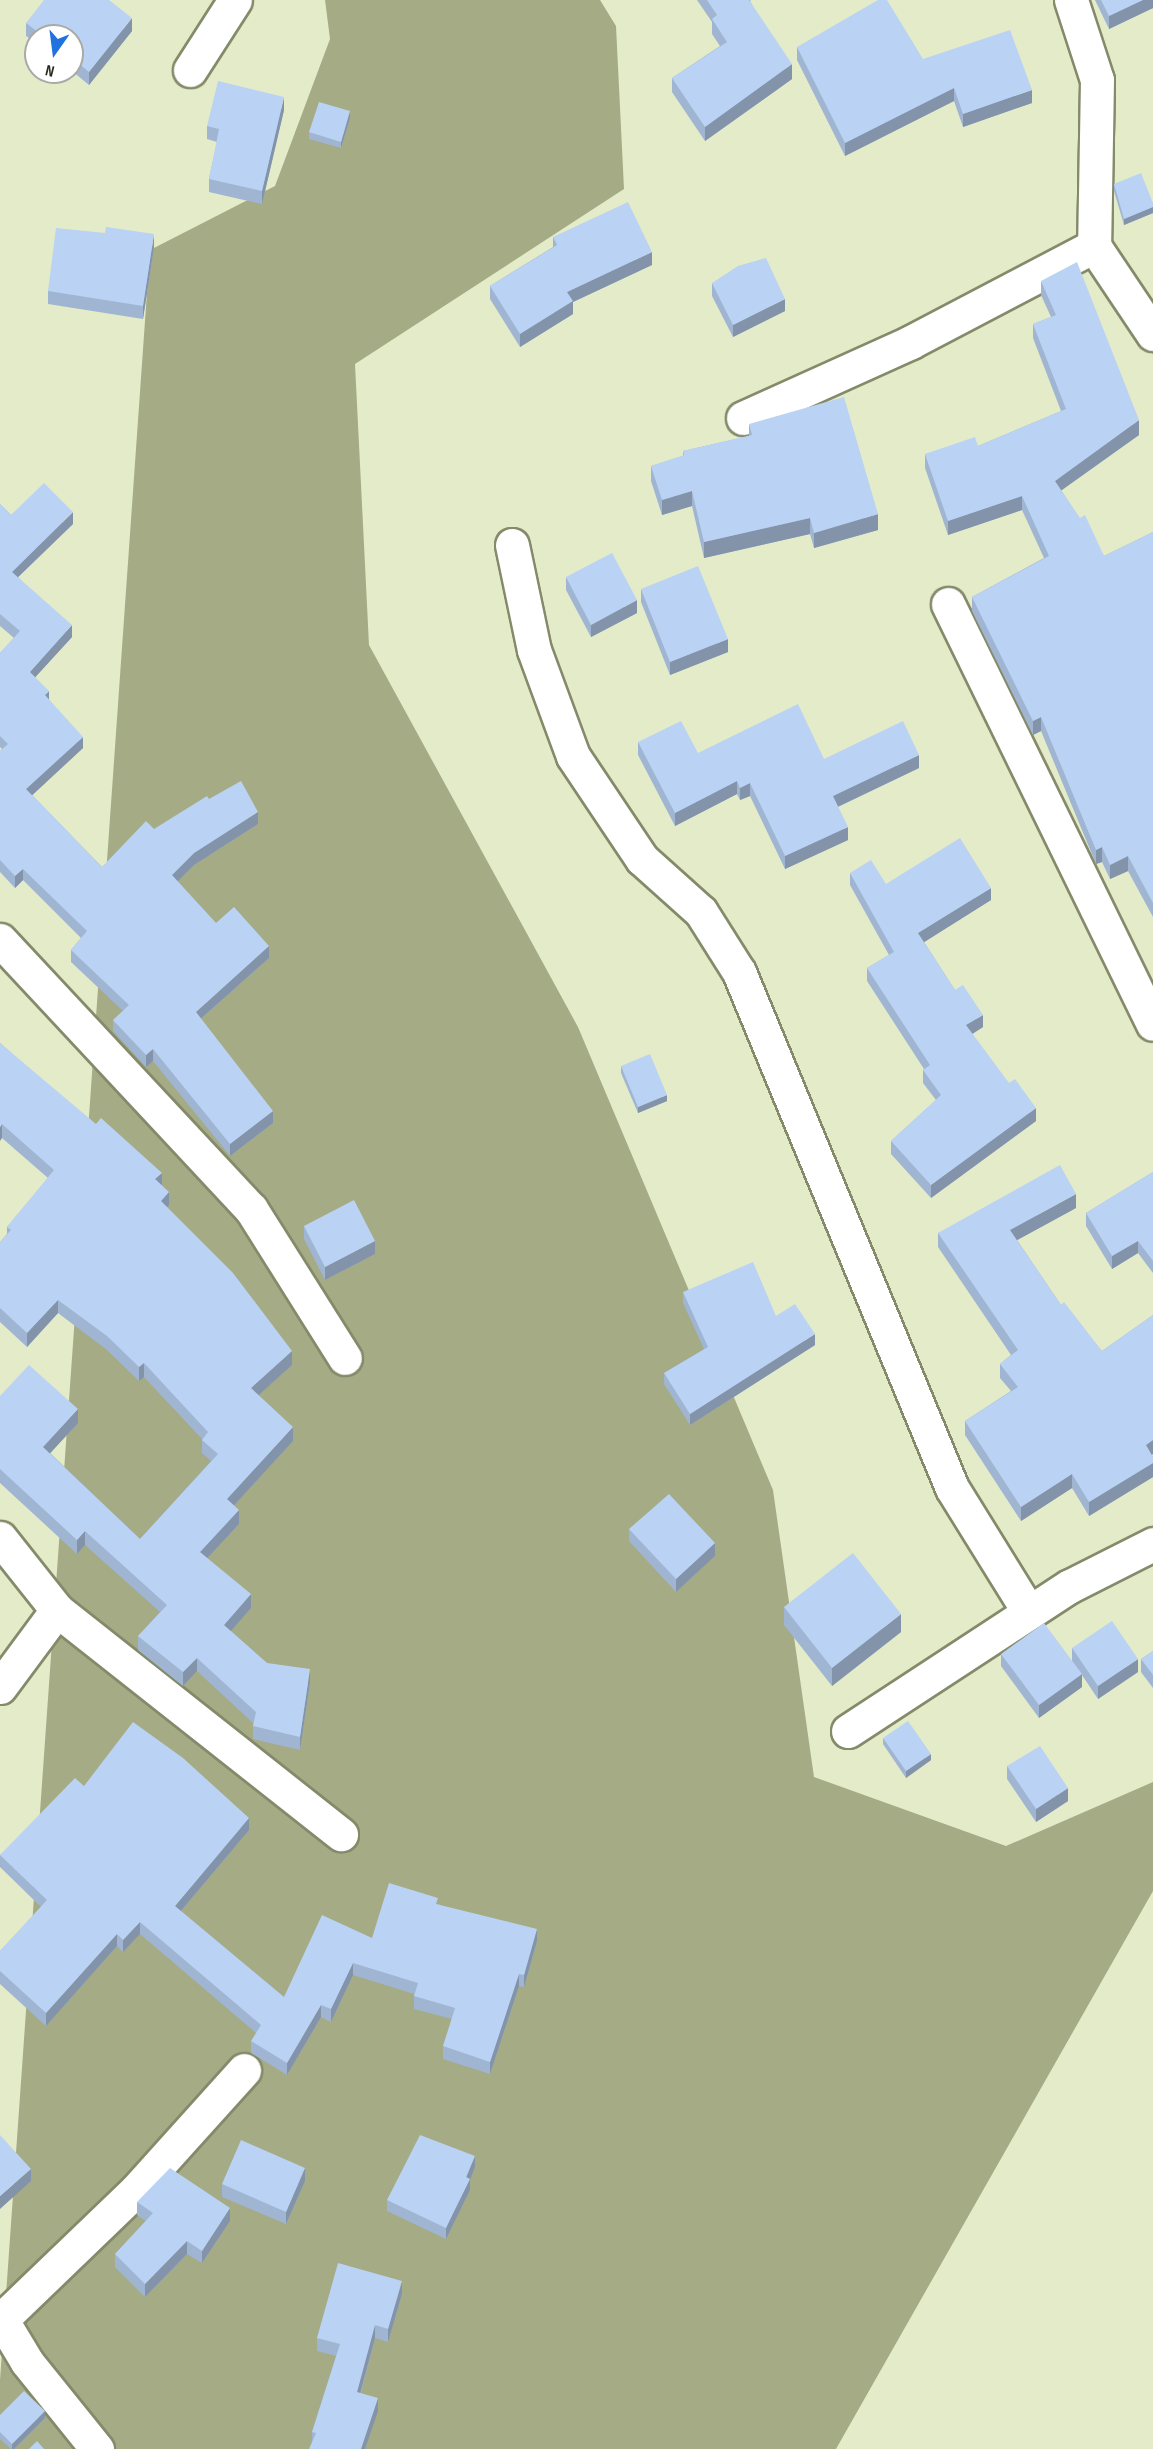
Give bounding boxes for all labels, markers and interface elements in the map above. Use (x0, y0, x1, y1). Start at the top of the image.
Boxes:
north arrow (24, 24, 84, 84)
text: N (44, 60, 56, 80)

